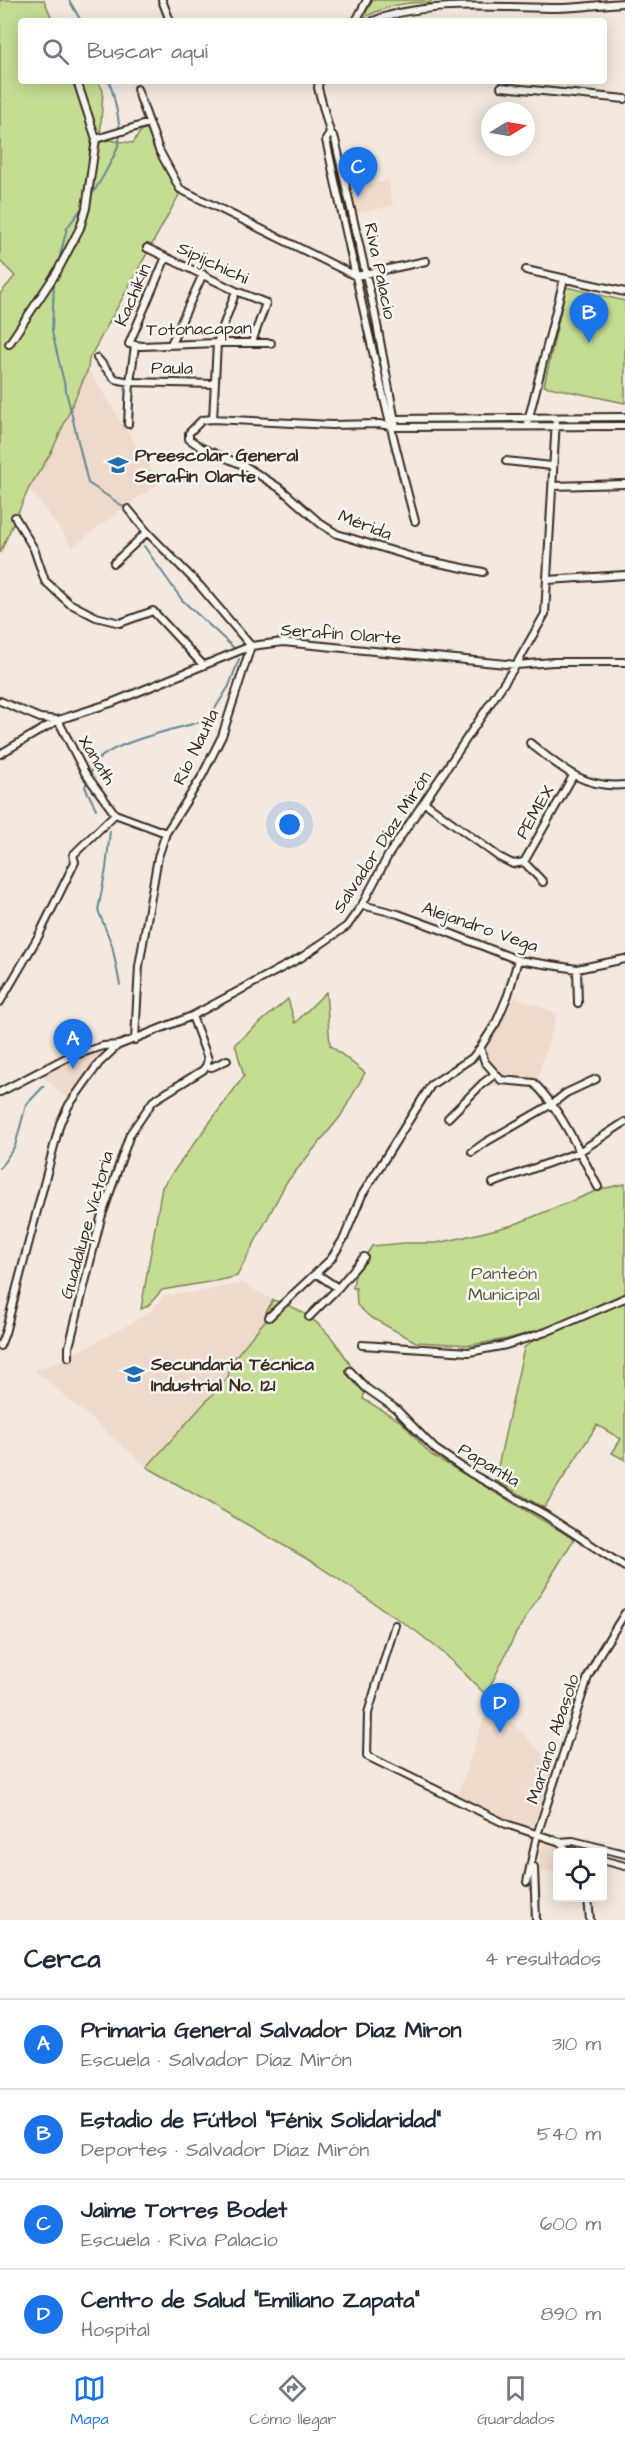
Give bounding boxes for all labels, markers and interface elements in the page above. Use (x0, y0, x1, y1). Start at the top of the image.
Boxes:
search box (18, 18, 607, 84)
icon: search (39, 35, 72, 68)
text: Buscar aquí (87, 36, 208, 67)
north arrow (481, 102, 535, 156)
pin: C (338, 148, 378, 197)
street label: Riva Palacio (358, 220, 402, 322)
street label: Sipijchichi (173, 236, 253, 291)
street label: Kachikin (109, 260, 157, 330)
pin: B (570, 294, 608, 343)
street label: Totonacapan (146, 316, 252, 342)
street label: Paula (151, 355, 193, 381)
place label: Preescolar General Serafin Olarte (134, 443, 299, 489)
school or university icon: Preescolar General Serafin Olarte (106, 453, 130, 477)
street label: Mérida (335, 503, 395, 547)
street label: Serafín Olarte (280, 617, 402, 651)
street label: Río Nautla (167, 705, 225, 789)
street label: Xanath (72, 730, 122, 790)
street label: Salvador Díaz Mirón (327, 766, 437, 918)
street label: PEMEX (510, 780, 561, 844)
your location (275, 810, 304, 839)
street label: Alejandro Vega (418, 895, 541, 960)
pin: A (54, 1020, 92, 1069)
street label: Guadalupe Victoria (54, 1148, 120, 1302)
park label: Panteón Municipal (468, 1261, 540, 1307)
place label: Secundaria Técnica Industrial No. 121 (150, 1352, 315, 1398)
school or university icon: Secundaria Técnica Industrial No. 121 (122, 1362, 146, 1386)
street label: Papantla (453, 1437, 525, 1493)
street label: Mariano Abasolo (520, 1671, 586, 1807)
pin: D (480, 1684, 520, 1733)
map controls (553, 1848, 607, 1902)
button: locate (553, 1848, 607, 1902)
text: Cerca (24, 1941, 101, 1977)
text: 4 resultados (484, 1945, 601, 1973)
text: Primaria General Salvador Diaz Miron (81, 2015, 461, 2046)
text: A (37, 2030, 50, 2058)
text: 310 m (552, 2030, 601, 2058)
text: Escuela · Salvador Díaz Mirón (81, 2046, 352, 2074)
text: Estadio de Fútbol "Fénix Solidaridad" (81, 2105, 441, 2136)
text: B (36, 2120, 51, 2148)
text: 540 m (537, 2120, 601, 2148)
text: Deportes · Salvador Díaz Mirón (81, 2136, 369, 2164)
text: Jaime Torres Bodet (81, 2195, 287, 2226)
text: C (36, 2210, 51, 2238)
text: 600 m (540, 2210, 601, 2238)
text: Escuela · Riva Palacio (81, 2226, 278, 2254)
text: Centro de Salud "Emiliano Zapata" (81, 2285, 420, 2316)
text: D (37, 2300, 50, 2328)
text: 890 m (540, 2300, 601, 2328)
text: Hospital (81, 2316, 150, 2344)
tab: Mapa (70, 2372, 109, 2430)
tab: Cómo llegar (249, 2372, 336, 2430)
tab: Guardados (477, 2372, 555, 2430)

